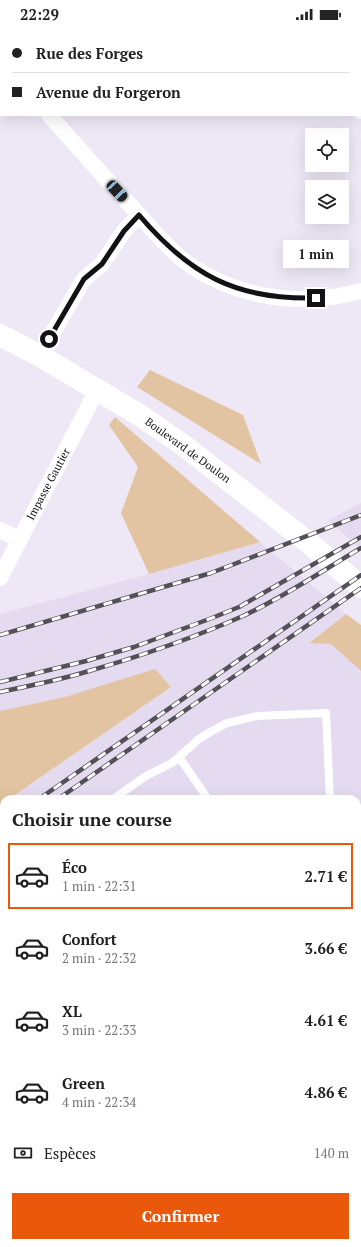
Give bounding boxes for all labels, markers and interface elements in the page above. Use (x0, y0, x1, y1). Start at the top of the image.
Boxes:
text: 22:29 (20, 4, 59, 24)
text: Rue des Forges (36, 43, 143, 63)
text: Avenue du Forgeron (36, 82, 181, 102)
map controls (305, 128, 349, 224)
button: locate (305, 128, 349, 172)
car (104, 178, 130, 204)
button: layers (305, 180, 349, 224)
callout: 1 min (283, 240, 349, 268)
text: 1 min (298, 245, 334, 263)
route end (307, 289, 325, 307)
route start (40, 330, 58, 348)
street label: Boulevard de Doulon (142, 414, 234, 486)
street label: Impasse Gautier (23, 445, 73, 522)
text: Choisir une course (12, 807, 172, 831)
text: Éco (62, 857, 87, 877)
icon: car (14, 858, 50, 894)
text: 2.71 € (305, 866, 347, 886)
text: 1 min · 22:31 (62, 877, 136, 895)
text: Confort (62, 929, 117, 949)
icon: car (14, 930, 50, 966)
text: 3.66 € (305, 938, 347, 958)
text: 2 min · 22:32 (62, 949, 136, 967)
text: XL (62, 1001, 82, 1021)
icon: car (14, 1002, 50, 1038)
text: 4.61 € (305, 1010, 347, 1030)
text: 3 min · 22:33 (62, 1021, 136, 1039)
text: Green (62, 1073, 105, 1093)
icon: car (14, 1074, 50, 1110)
text: 4.86 € (305, 1082, 347, 1102)
text: 4 min · 22:34 (62, 1093, 136, 1111)
icon: cash (12, 1142, 34, 1164)
text: Espèces (44, 1143, 96, 1163)
text: 140 m (314, 1144, 349, 1162)
button: Confirmer (12, 1193, 349, 1239)

